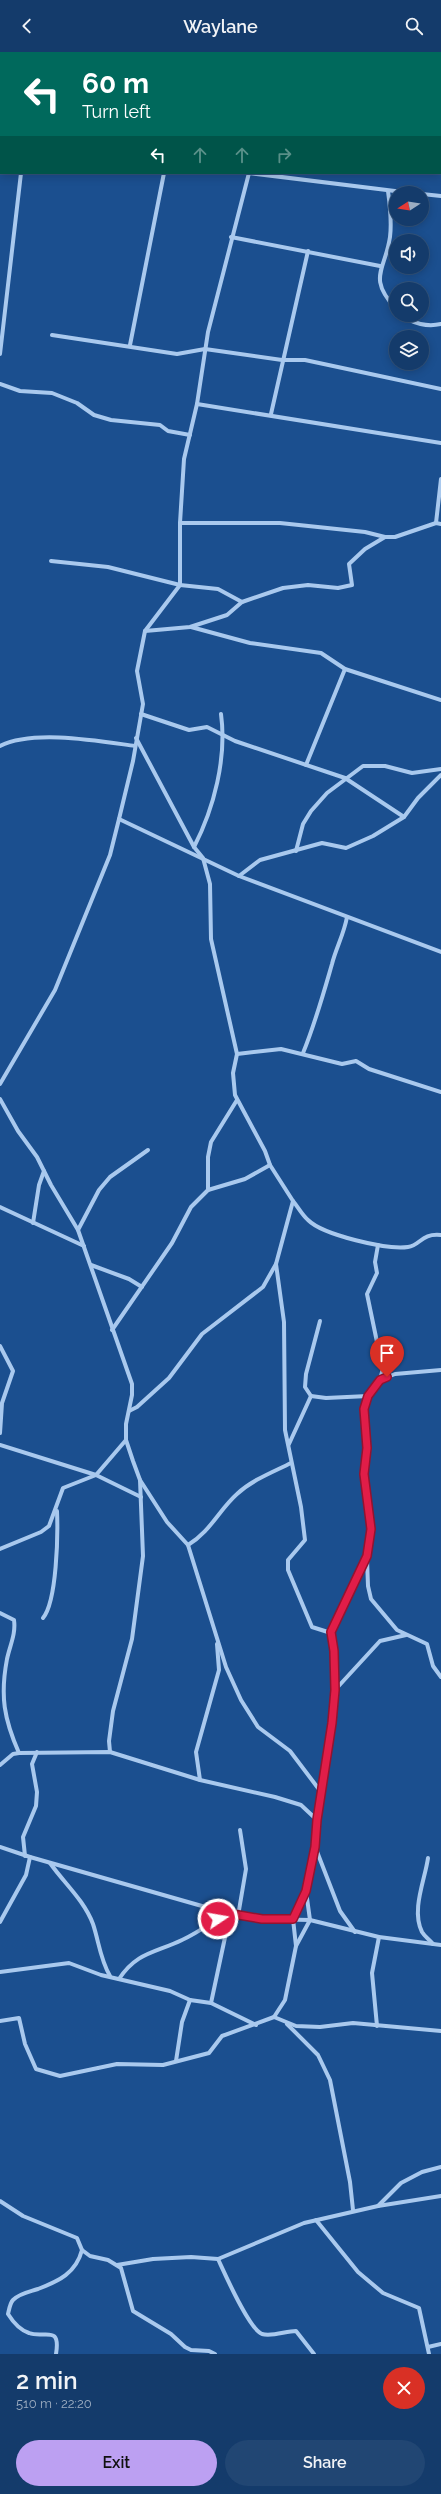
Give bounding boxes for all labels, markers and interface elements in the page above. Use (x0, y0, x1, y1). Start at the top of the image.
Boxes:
icon: back (16, 15, 38, 37)
icon: search (403, 15, 425, 37)
text: Waylane (183, 16, 258, 37)
text: 60 m (82, 67, 149, 100)
icon: left (16, 68, 68, 120)
text: Turn left (82, 101, 151, 122)
icon: left (147, 144, 169, 166)
icon: ahead (189, 144, 211, 166)
icon: ahead (231, 144, 253, 166)
icon: right (273, 144, 295, 166)
north arrow (389, 186, 429, 226)
map controls (389, 186, 429, 370)
button: sound (389, 234, 429, 274)
button: search (389, 282, 429, 322)
button: layers (389, 330, 429, 370)
pin (370, 1336, 404, 1377)
icon: arrive (376, 1342, 398, 1364)
position arrow (197, 1898, 239, 1940)
text: 2 min (16, 2366, 78, 2395)
button: close (383, 2367, 425, 2409)
text: 510 m · 22:20 (16, 2396, 92, 2411)
button: Exit (16, 2440, 217, 2486)
button: Share (225, 2440, 425, 2486)

